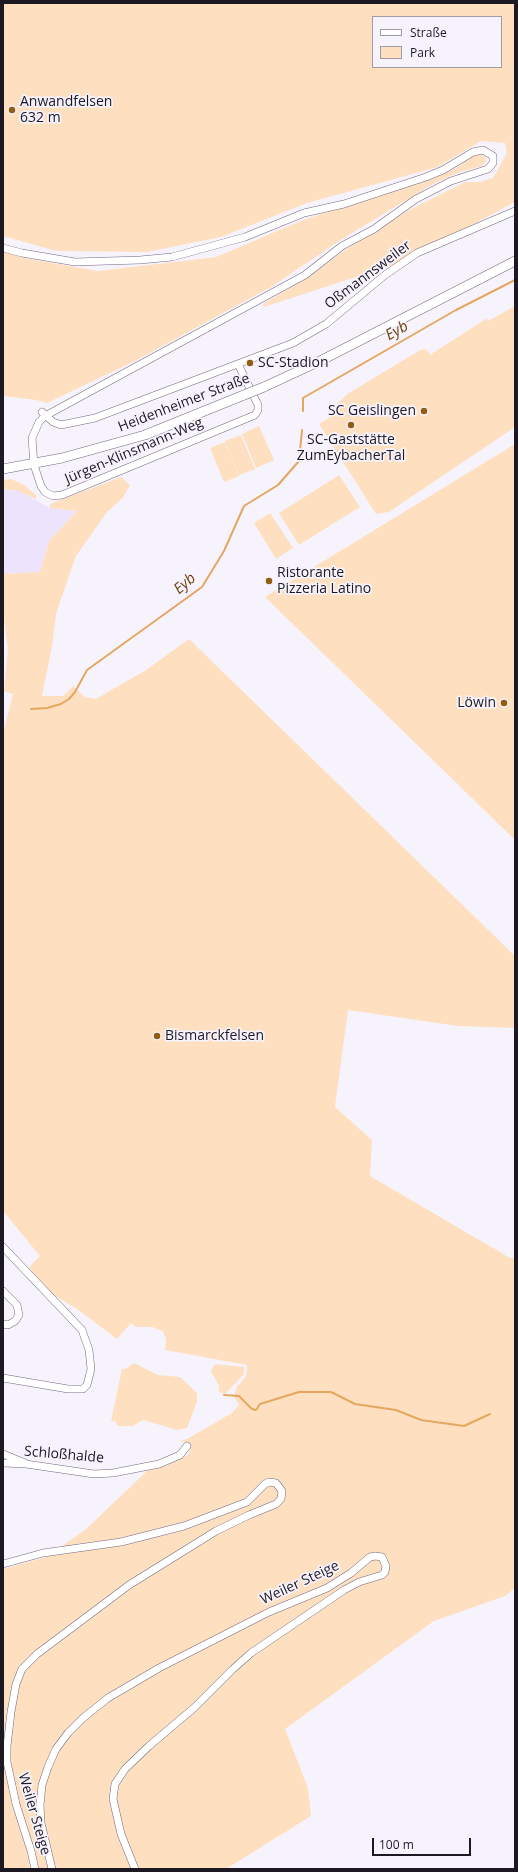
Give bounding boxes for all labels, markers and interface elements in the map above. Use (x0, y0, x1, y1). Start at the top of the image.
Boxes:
legend (372, 16, 502, 68)
text: Straße (410, 24, 447, 41)
text: Park (410, 44, 435, 61)
place label: Anwandfelsen 632 m (20, 94, 112, 126)
marker: Anwandfelsen 632 m (7, 105, 17, 115)
street label: Oßmannsweiler (322, 237, 414, 313)
water label: Eyb (382, 317, 412, 345)
place label: SC-Stadion (258, 355, 329, 371)
marker: SC-Stadion (245, 358, 255, 368)
street label: Heidenheimer Straße (116, 370, 252, 436)
place label: SC Geislingen (328, 403, 416, 419)
marker: SC Geislingen (419, 406, 429, 416)
street label: Jürgen-Klinsmann-Weg (62, 414, 206, 488)
marker: SC-Gaststätte ZumEybacherTal (346, 420, 356, 430)
place label: SC-Gaststätte ZumEybacherTal (297, 432, 405, 464)
place label: Ristorante Pizzeria Latino (277, 565, 371, 598)
water label: Eyb (170, 570, 200, 598)
marker: Ristorante Pizzeria Latino (264, 576, 274, 586)
place label: Löwin (457, 695, 496, 711)
marker: Löwin (499, 698, 509, 708)
place label: Bismarckfelsen (165, 1028, 264, 1044)
marker: Bismarckfelsen (152, 1031, 162, 1041)
street label: Schloßhalde (23, 1443, 105, 1467)
street label: Weiler Steige (258, 1558, 342, 1608)
street label: Weiler Steige (14, 1771, 54, 1857)
scale bar (374, 1830, 473, 1856)
text: 100 m (379, 1836, 414, 1853)

